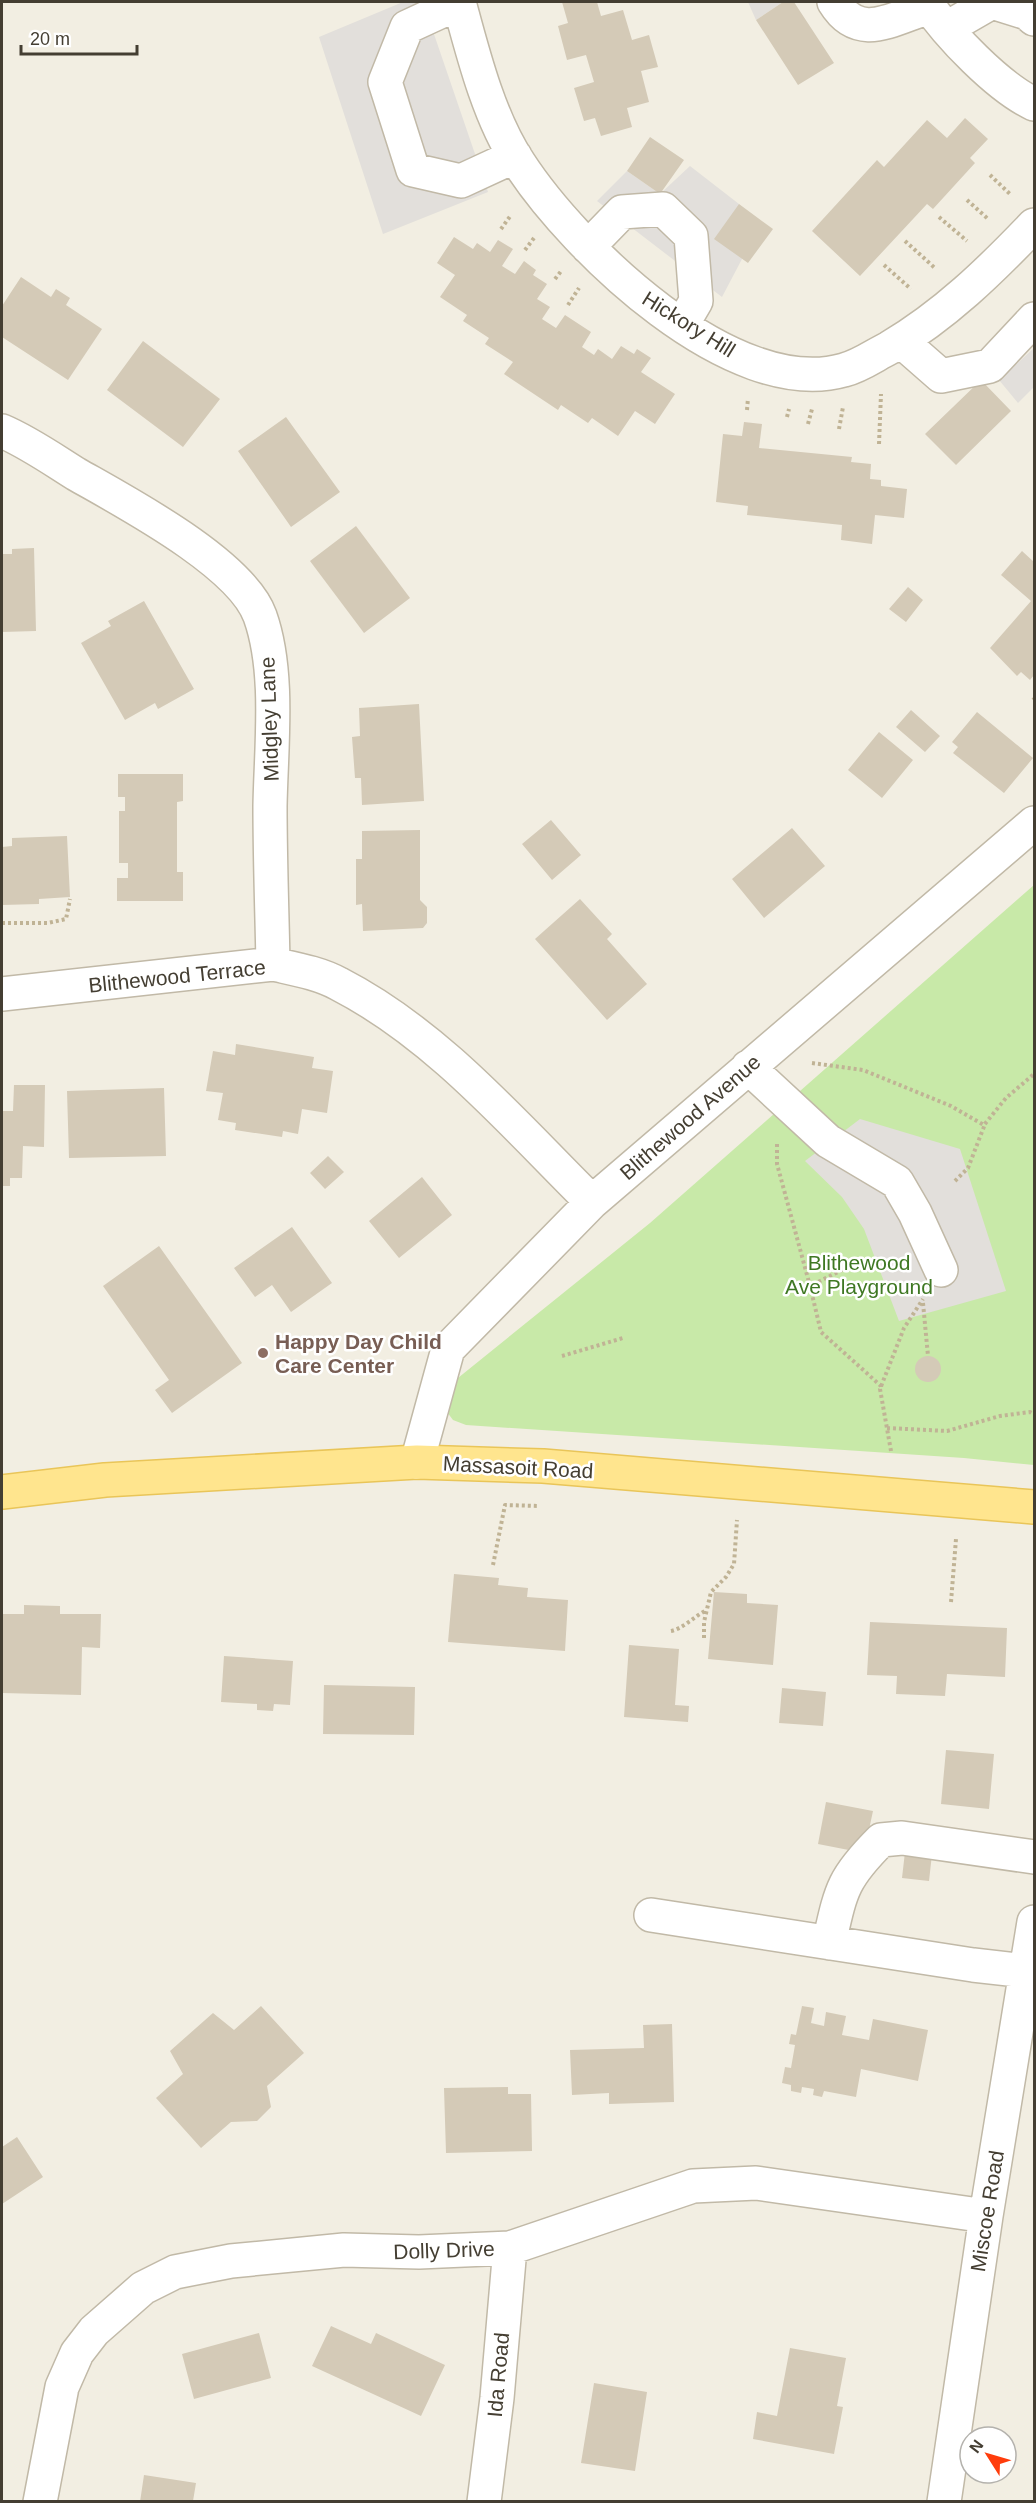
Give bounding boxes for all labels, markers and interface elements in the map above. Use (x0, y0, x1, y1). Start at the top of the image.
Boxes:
scale bar (21, 18, 136, 56)
text: 20 m (30, 29, 70, 49)
street label: Hickory Hill (638, 286, 740, 362)
street label: Midgley Lane (255, 656, 283, 782)
street label: Blithewood Terrace (87, 955, 267, 997)
street label: Blithewood Avenue (615, 1050, 765, 1184)
park label: Blithewood Ave Playground (785, 1251, 933, 1298)
place label: Happy Day Child Care Center (275, 1330, 442, 1377)
marker: Happy Day Child Care Center (256, 1346, 270, 1360)
street label: Massasoit Road (442, 1452, 594, 1482)
street label: Miscoe Road (966, 2149, 1008, 2273)
street label: Dolly Drive (393, 2237, 495, 2263)
street label: Ida Road (483, 2332, 513, 2418)
north arrow (958, 2425, 1018, 2485)
text: N (966, 2437, 987, 2456)

